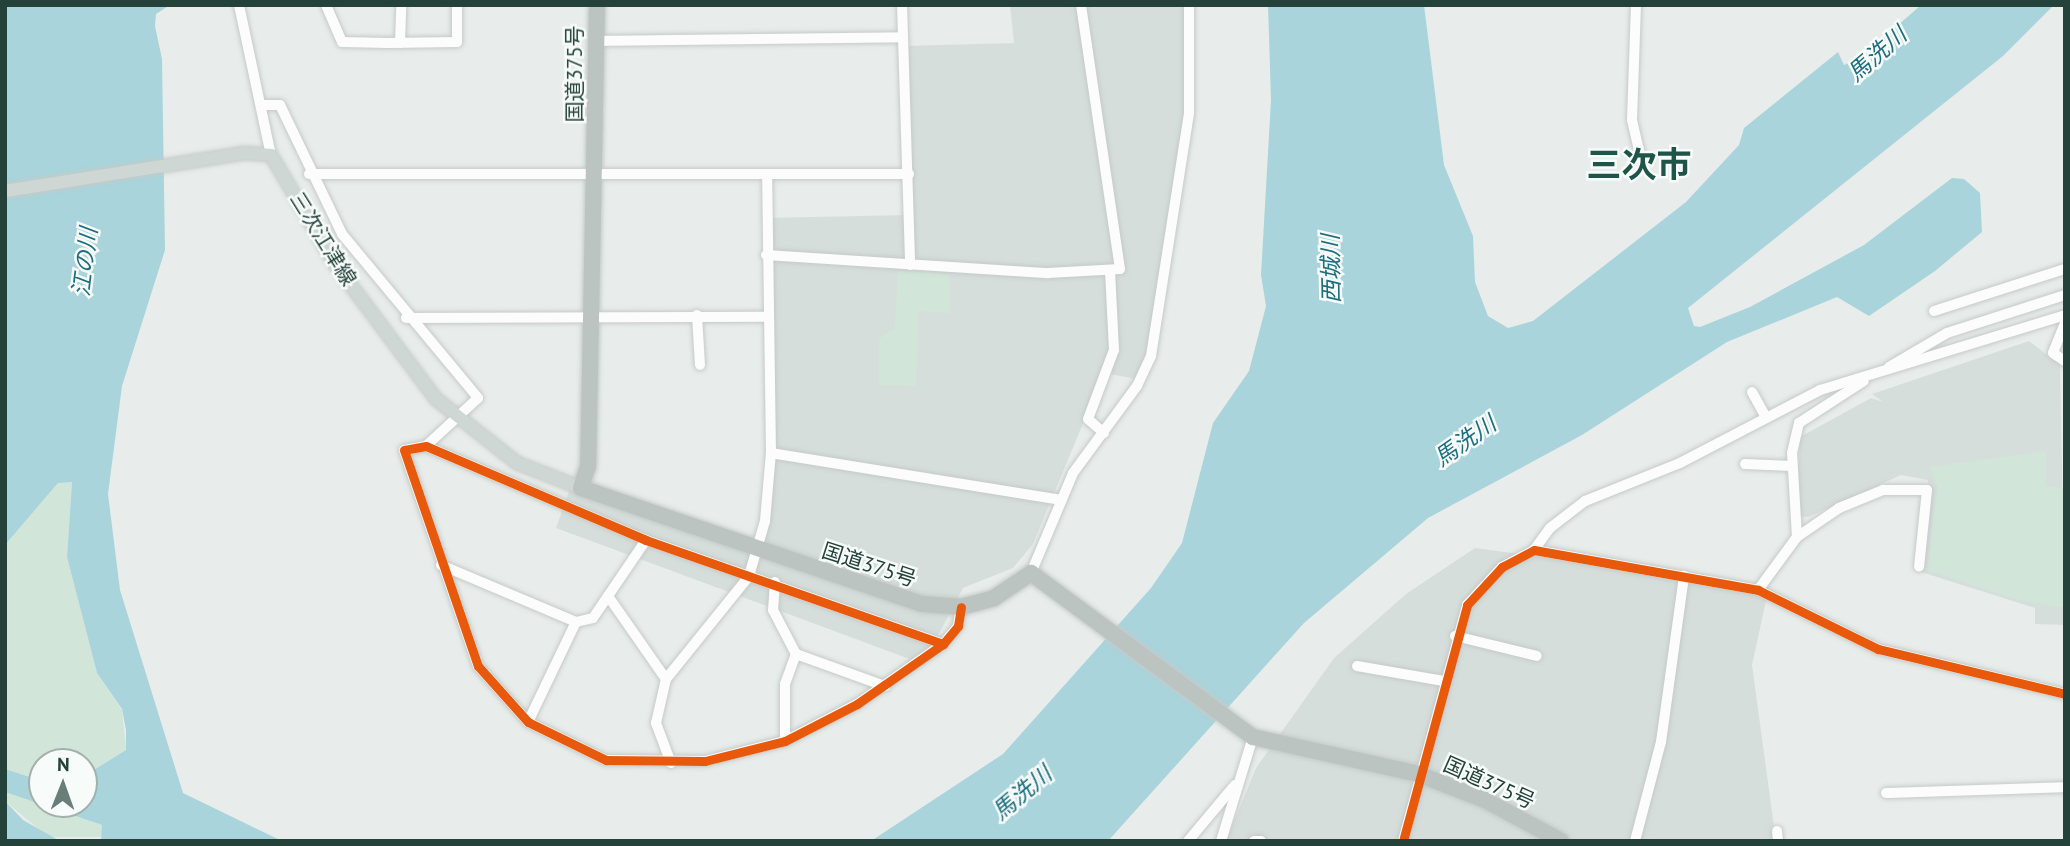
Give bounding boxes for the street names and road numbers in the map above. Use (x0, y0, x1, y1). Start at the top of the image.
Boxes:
street label: 国道375号 (562, 25, 588, 123)
street label: 三次江津線 (284, 188, 362, 290)
street label: 国道375号 (819, 538, 919, 592)
street label: 国道375号 (1439, 752, 1539, 814)

